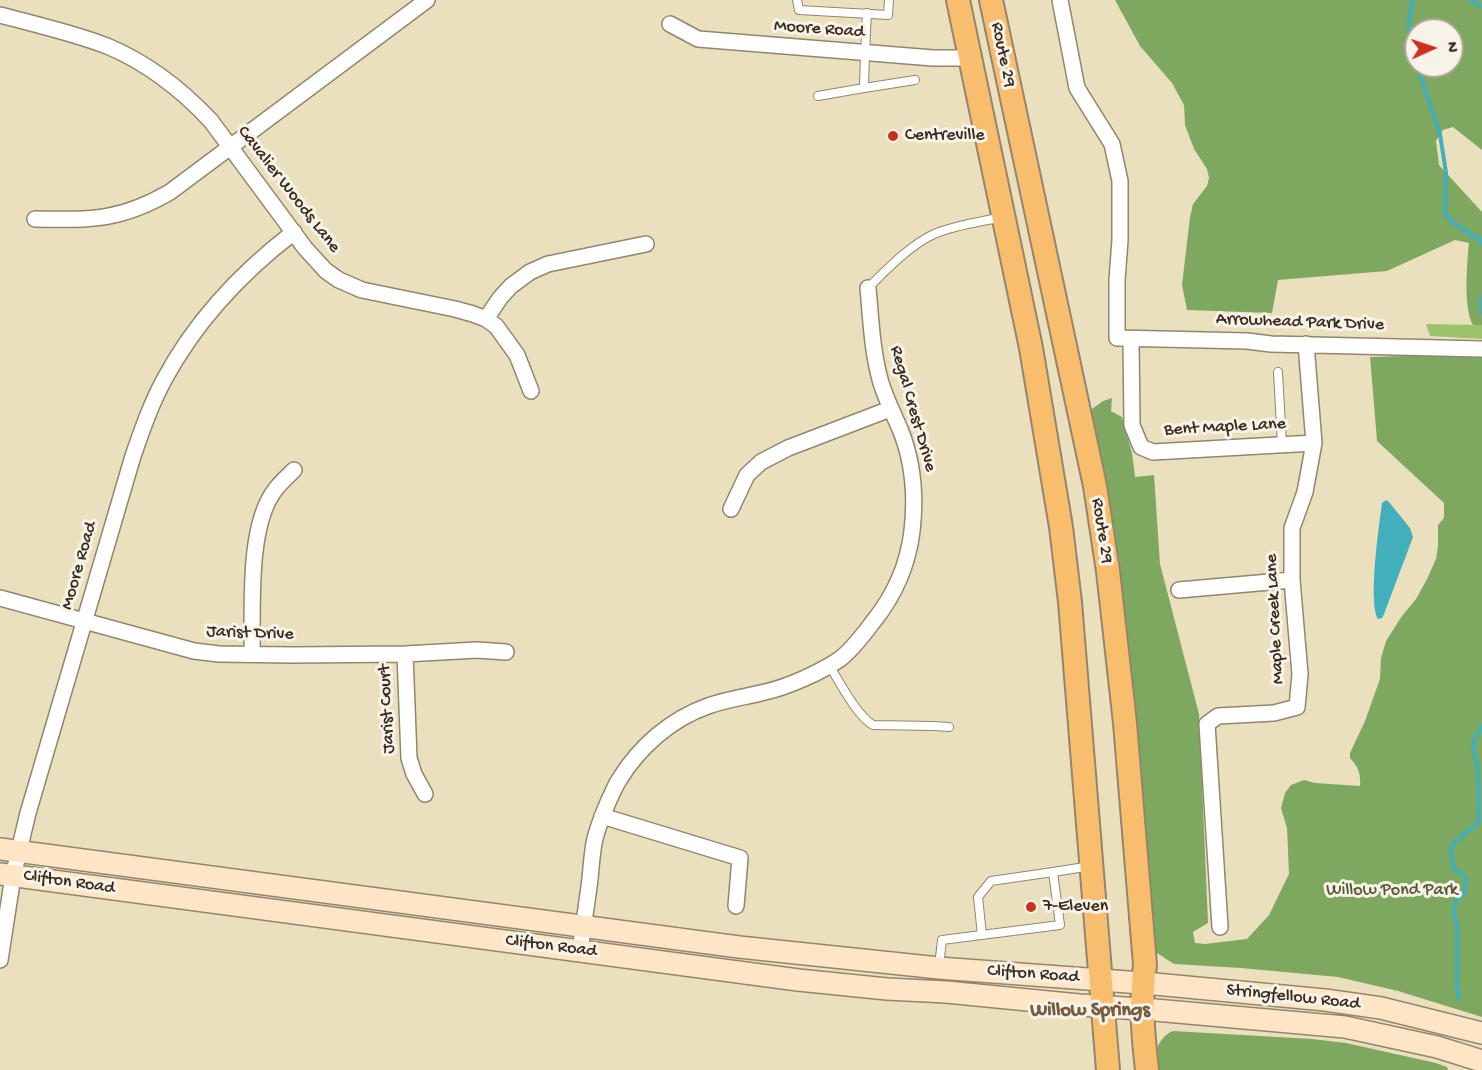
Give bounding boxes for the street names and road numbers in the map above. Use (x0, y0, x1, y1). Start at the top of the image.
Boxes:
street label: Moore Road (773, 16, 865, 44)
street label: Route 29 (985, 20, 1019, 90)
street label: Cavalier Woods Lane (232, 122, 344, 258)
street label: Arrowhead Park Drive (1216, 309, 1384, 337)
street label: Regal Crest Drive (884, 344, 940, 474)
street label: Bent Maple Lane (1164, 414, 1286, 442)
street label: Route 29 (1085, 497, 1117, 565)
street label: Moore Road (57, 520, 103, 612)
street label: Maple Creek Lane (1262, 553, 1290, 685)
street label: Jarist Drive (206, 622, 294, 646)
street label: Jarist Court (375, 664, 401, 754)
street label: Clifton Road (22, 866, 116, 900)
street label: Clifton Road (504, 931, 598, 963)
street label: Clifton Road (986, 961, 1080, 989)
street label: Stringfellow Road (1225, 980, 1361, 1016)

